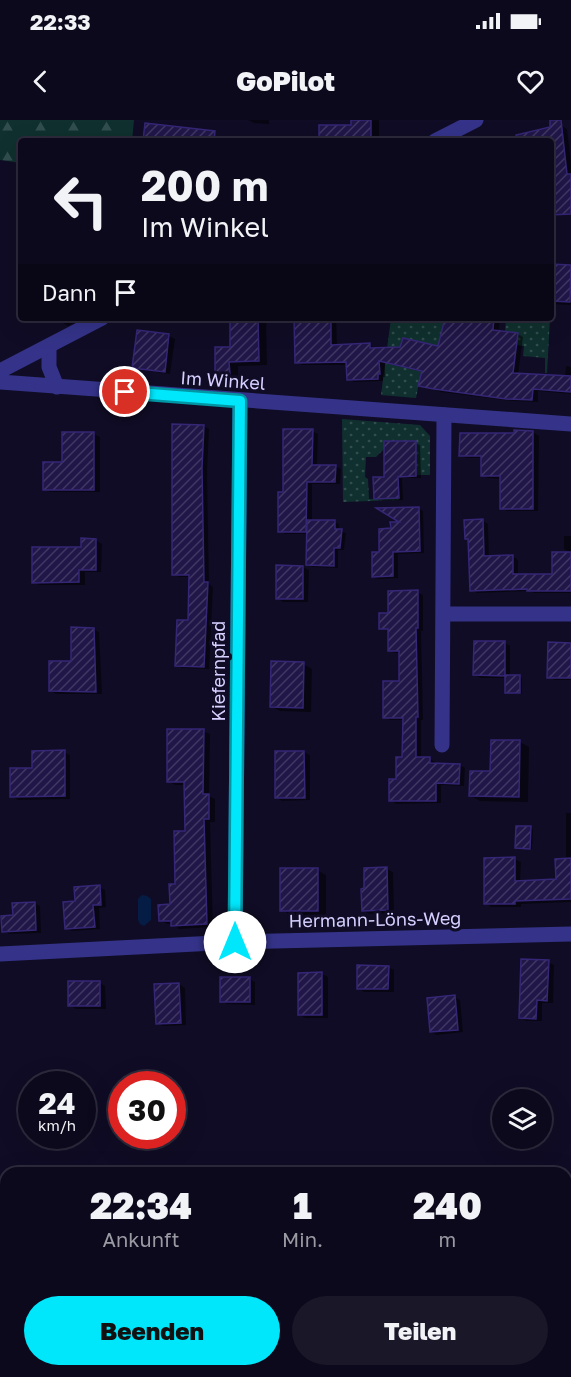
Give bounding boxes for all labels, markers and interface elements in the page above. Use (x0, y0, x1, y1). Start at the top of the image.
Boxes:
text: 22:33 (30, 8, 91, 35)
icon: back (24, 65, 57, 98)
text: GoPilot (236, 65, 335, 97)
icon: heart (514, 65, 547, 98)
text: 200 m (141, 160, 268, 210)
icon: left (42, 162, 120, 240)
text: Im Winkel (141, 211, 269, 243)
icon: arrive (109, 276, 142, 309)
text: Dann (42, 279, 97, 306)
pin (99, 366, 150, 417)
street label: Im Winkel (180, 366, 267, 394)
icon: arrive (108, 375, 141, 408)
street label: Kiefernpfad (207, 621, 229, 721)
street label: Hermann-Löns-Weg (289, 906, 461, 932)
position arrow (203, 910, 267, 974)
speed limit sign: 30 (108, 1071, 186, 1149)
text: 24 (38, 1085, 76, 1121)
map controls (492, 1089, 552, 1149)
button: layers (492, 1089, 552, 1149)
text: km/h (38, 1116, 76, 1134)
text: 22:34 (90, 1184, 192, 1227)
text: 1 (293, 1184, 312, 1227)
text: 240 (413, 1184, 482, 1227)
text: Ankunft (103, 1227, 180, 1251)
text: Min. (282, 1227, 323, 1251)
text: m (439, 1227, 456, 1251)
button: Beenden (24, 1296, 280, 1365)
button: Teilen (292, 1296, 548, 1365)

